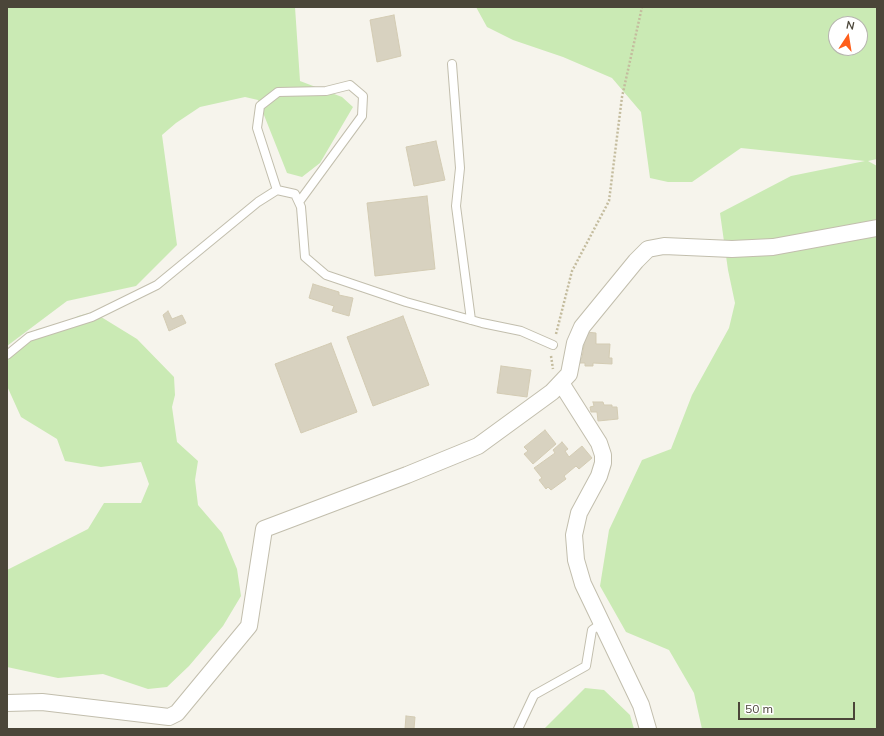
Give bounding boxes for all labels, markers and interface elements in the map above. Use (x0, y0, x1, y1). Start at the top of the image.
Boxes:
north arrow (828, 16, 868, 56)
text: N (845, 18, 856, 33)
scale bar (740, 694, 857, 720)
text: 50 m (745, 701, 773, 716)

